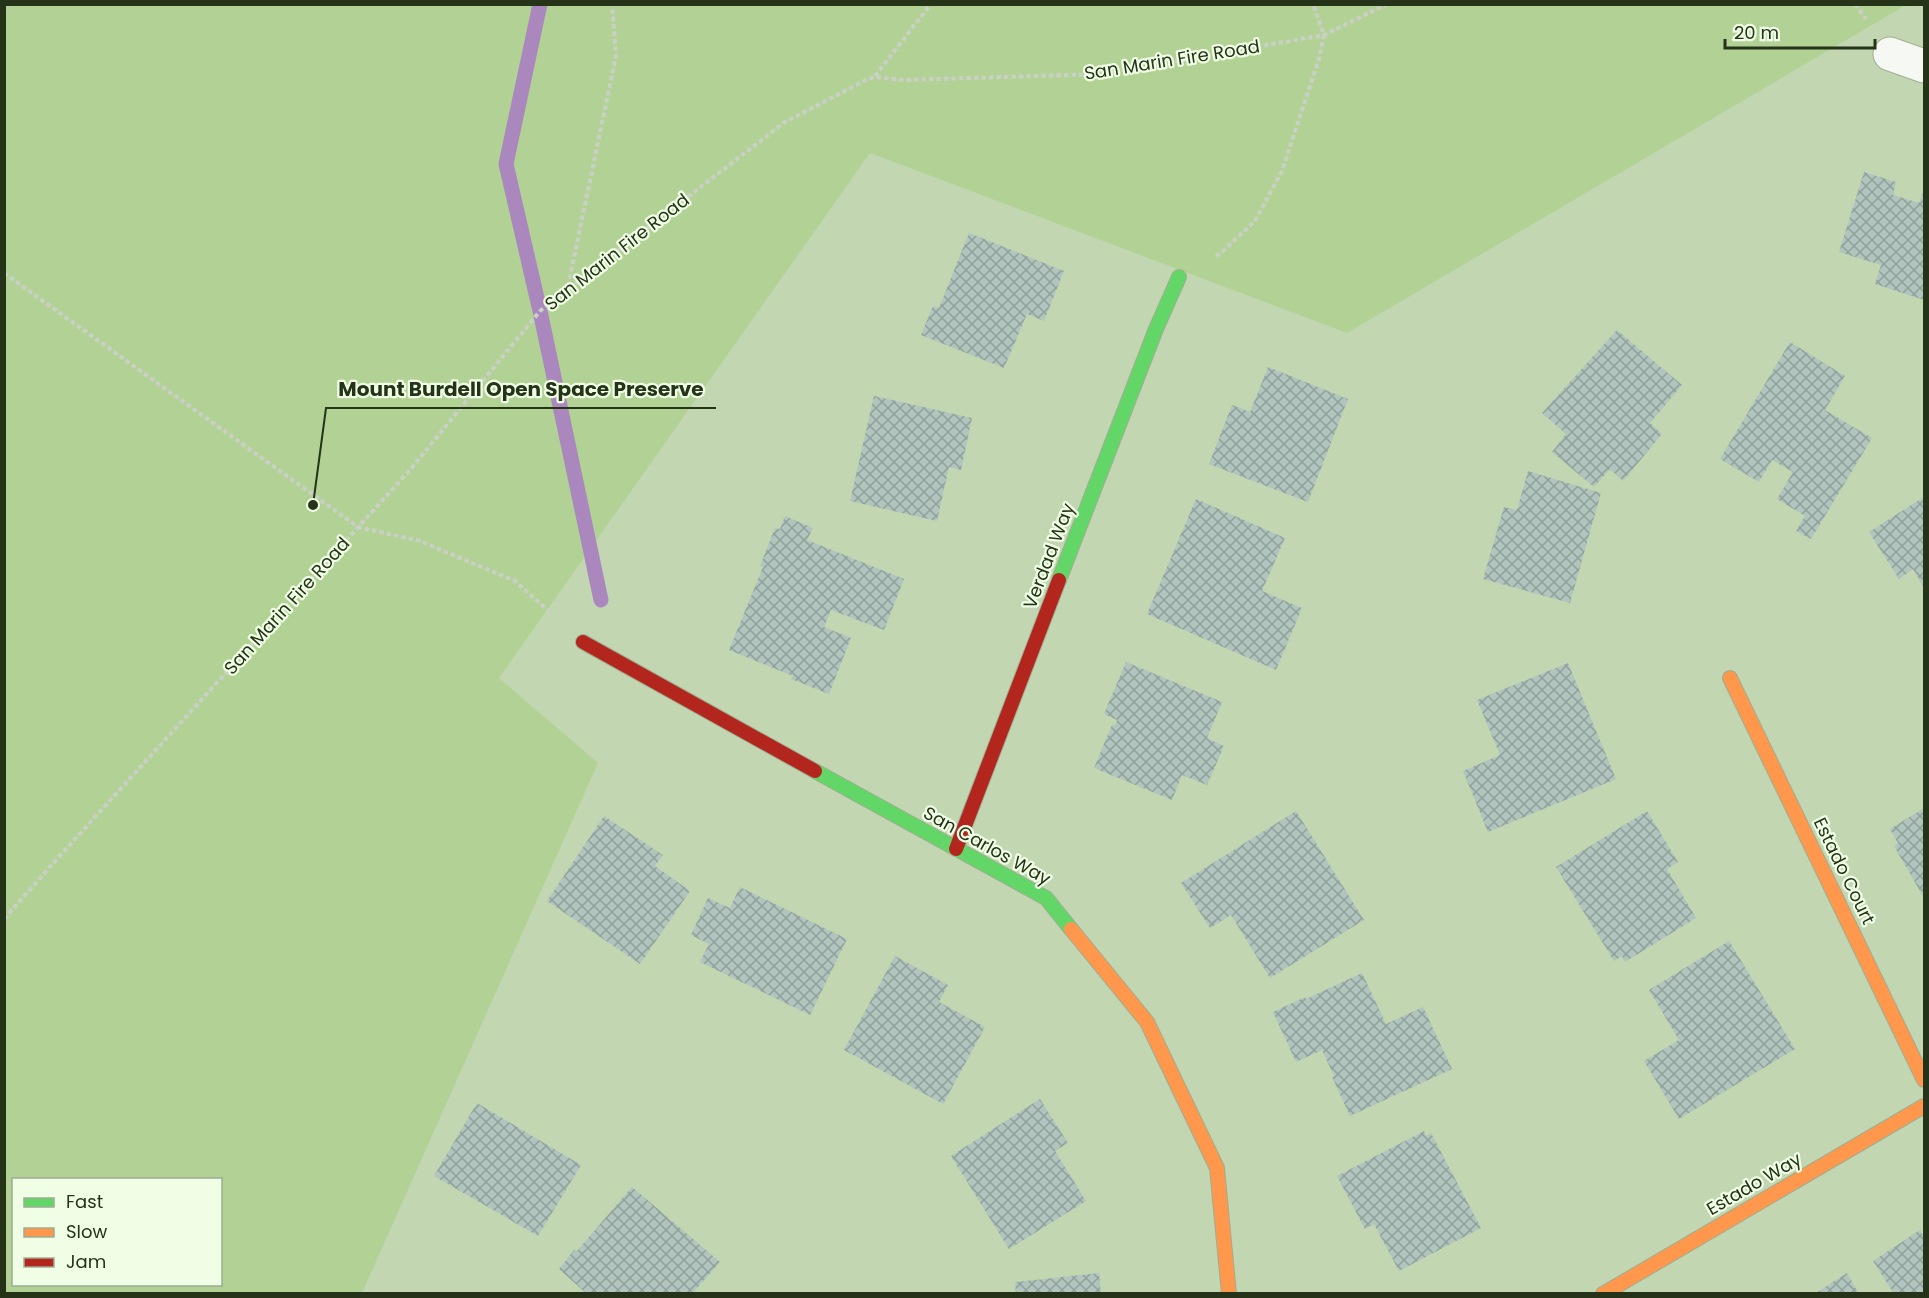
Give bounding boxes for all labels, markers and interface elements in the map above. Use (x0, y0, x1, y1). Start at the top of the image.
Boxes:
scale bar (1725, 12, 1875, 50)
text: 20 m (1734, 20, 1779, 45)
street label: San Marin Fire Road (1082, 33, 1261, 86)
street label: San Marin Fire Road (539, 187, 694, 316)
callout: Mount Burdell Open Space Preserve (326, 370, 716, 408)
text: Mount Burdell Open Space Preserve (338, 375, 704, 403)
street label: Verdad Way (1017, 499, 1080, 612)
street label: San Marin Fire Road (218, 531, 355, 680)
street label: San Carlos Way (919, 800, 1055, 891)
street label: Estado Court (1808, 813, 1881, 928)
street label: Estado Way (1702, 1146, 1806, 1221)
legend (12, 1178, 222, 1286)
text: Fast (66, 1189, 103, 1214)
text: Slow (66, 1219, 108, 1244)
text: Jam (66, 1249, 106, 1274)

